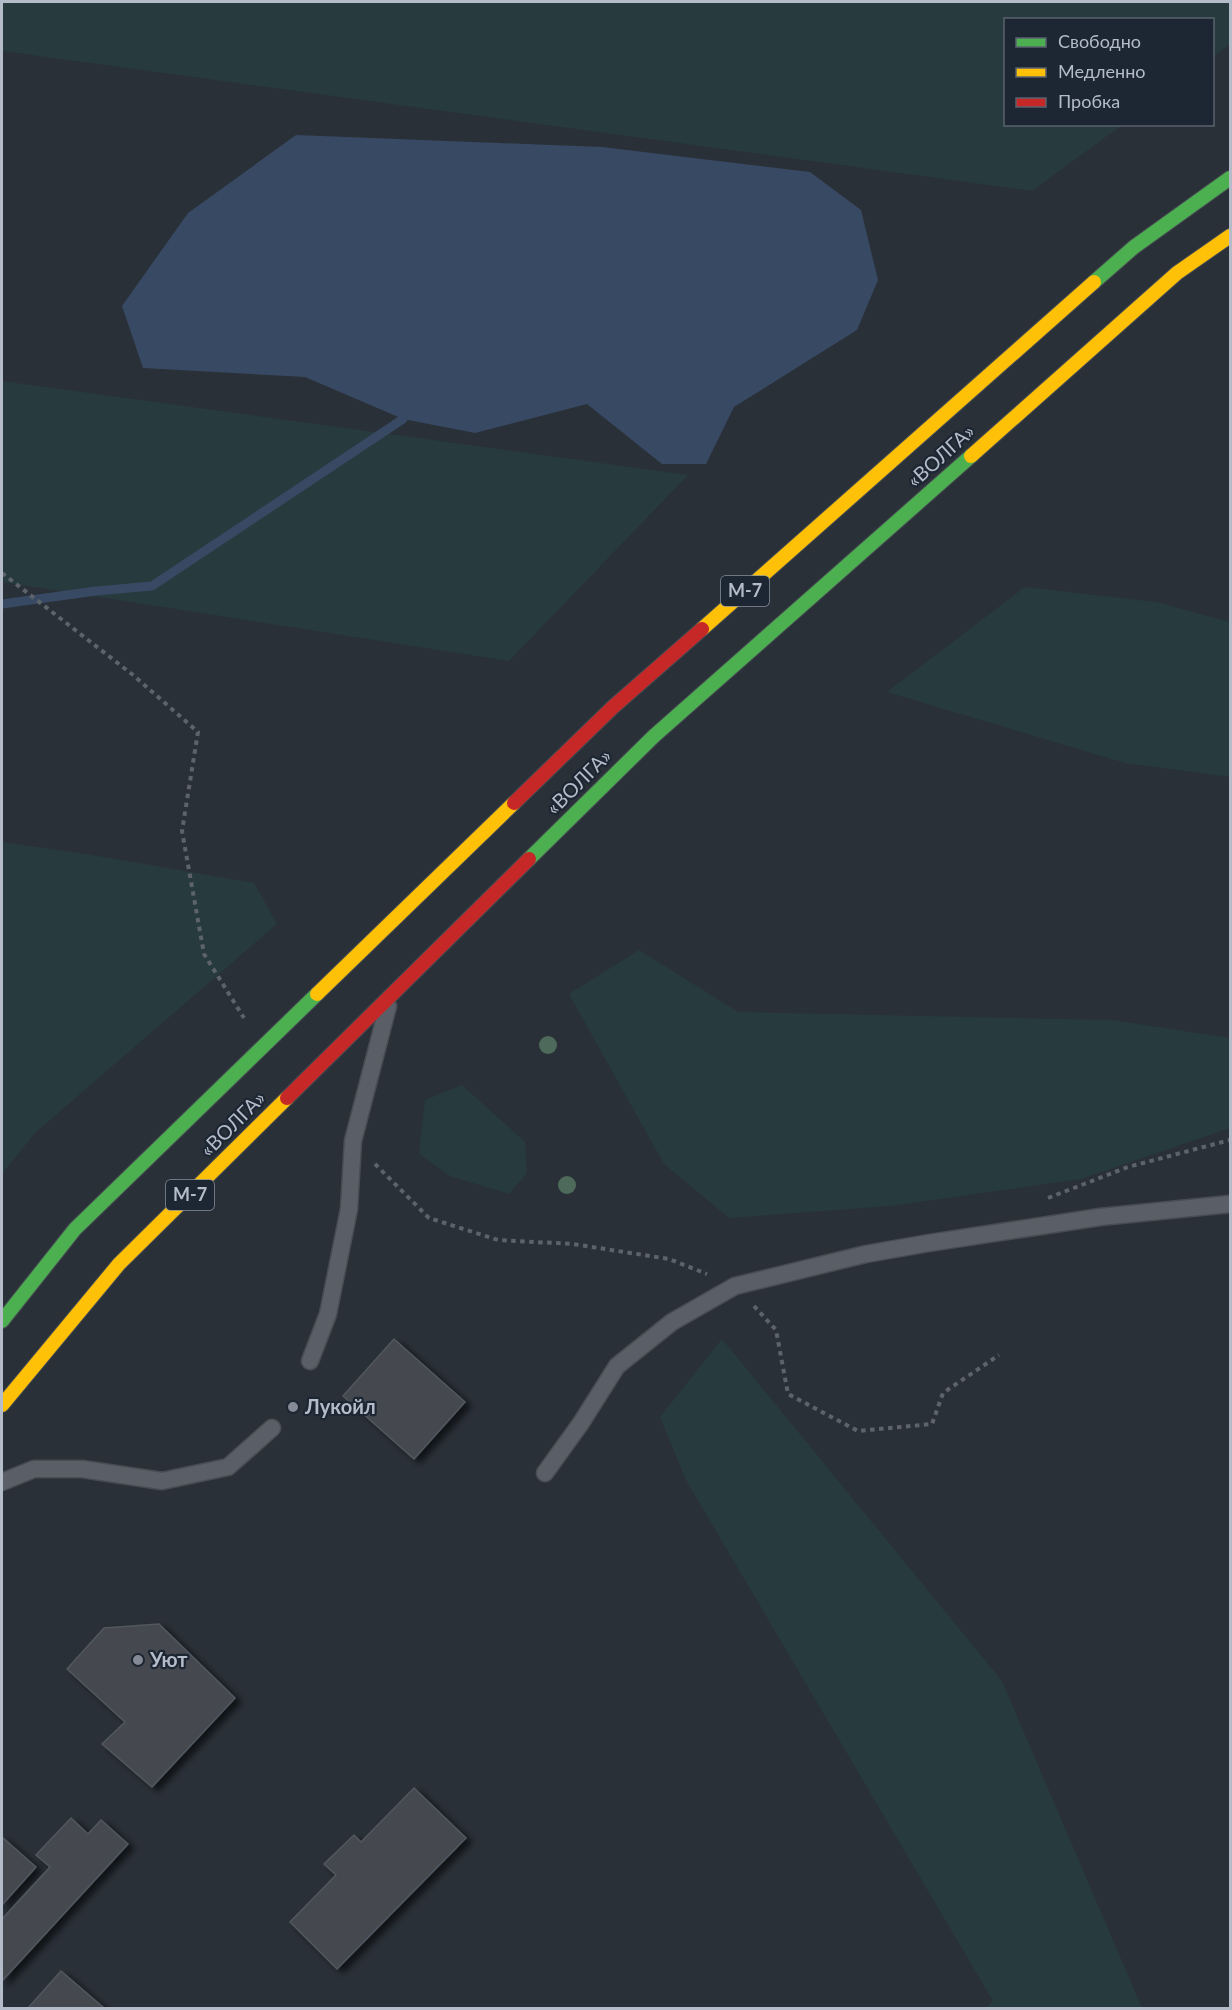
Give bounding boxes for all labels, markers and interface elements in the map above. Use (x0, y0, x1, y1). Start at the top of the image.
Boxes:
legend (1004, 18, 1214, 126)
text: Свободно (1058, 30, 1141, 52)
text: Медленно (1058, 60, 1146, 82)
text: Пробка (1058, 90, 1120, 112)
street label: «ВОЛГА» (902, 419, 979, 492)
road number: М-7 (721, 576, 769, 606)
street label: «ВОЛГА» (541, 744, 616, 819)
street label: «ВОЛГА» (195, 1086, 270, 1161)
road number: М-7 (166, 1180, 214, 1210)
place label: Лукойл (304, 1394, 376, 1418)
marker: Лукойл (286, 1400, 300, 1414)
place label: Уют (149, 1647, 188, 1671)
marker: Уют (131, 1653, 145, 1667)

